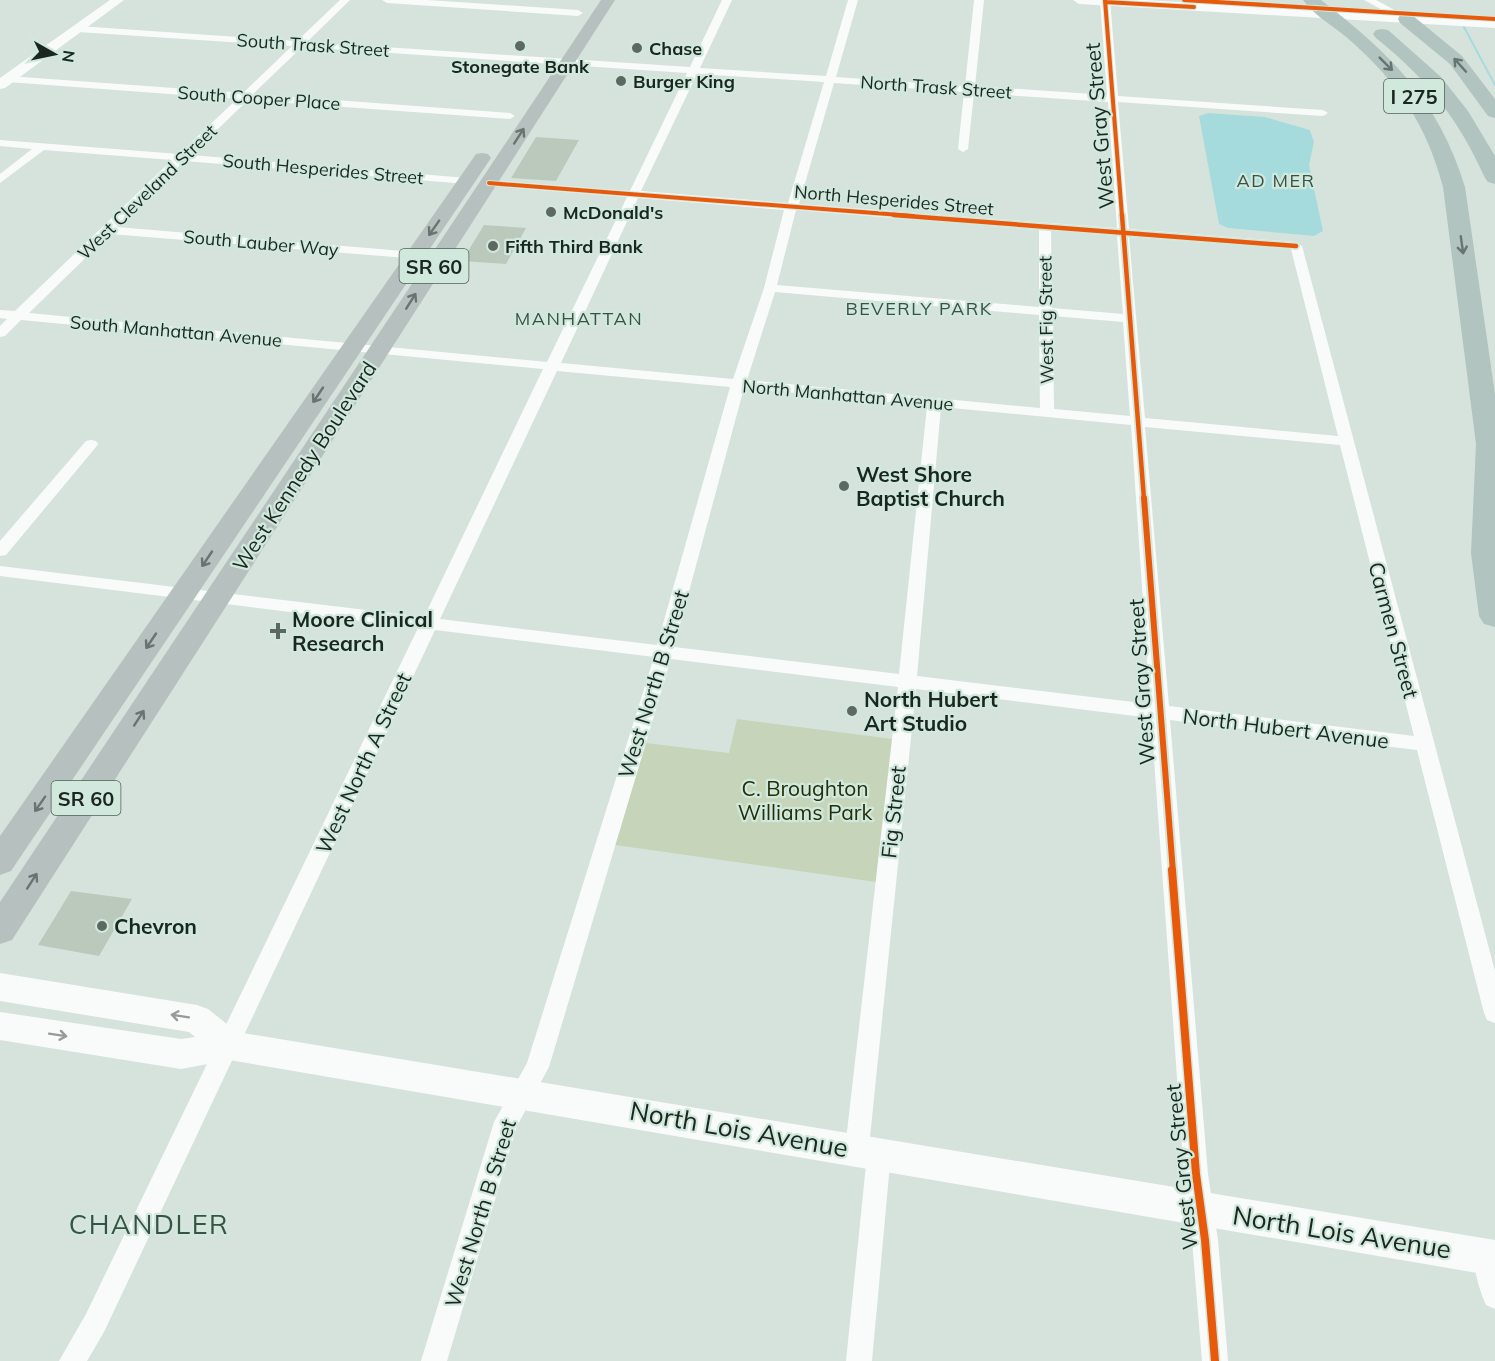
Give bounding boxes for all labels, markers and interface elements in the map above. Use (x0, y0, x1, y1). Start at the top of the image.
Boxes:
north arrow (24, 24, 84, 84)
street label: South Trask Street (236, 28, 390, 62)
place label: Chase (649, 37, 702, 60)
marker: Stonegate Bank (513, 39, 527, 53)
marker: Chase (630, 41, 644, 55)
street label: West Gray Street (1079, 42, 1119, 210)
text: N (58, 49, 80, 64)
place label: Stonegate Bank (451, 55, 590, 78)
one-way arrow (1378, 57, 1393, 72)
one-way arrow (1453, 58, 1467, 73)
place label: Burger King (633, 70, 735, 93)
street label: North Trask Street (860, 70, 1012, 104)
marker: Burger King (614, 74, 628, 88)
road number: I 275 (1384, 79, 1444, 113)
street label: South Cooper Place (177, 81, 341, 115)
street label: West Cleveland Street (72, 119, 222, 265)
one-way arrow (513, 129, 525, 145)
street label: South Hesperides Street (222, 149, 424, 189)
district label: AD MER (1237, 169, 1315, 192)
street label: North Hesperides Street (793, 180, 995, 220)
place label: McDonald's (563, 201, 663, 224)
marker: McDonald's (544, 205, 558, 219)
one-way arrow (428, 219, 440, 236)
street label: South Lauber Way (183, 225, 340, 261)
place label: Fifth Third Bank (505, 235, 644, 258)
one-way arrow (1457, 235, 1468, 255)
marker: Fifth Third Bank (486, 239, 500, 253)
road number: SR 60 (400, 249, 468, 283)
street label: West Fig Street (1033, 256, 1059, 384)
one-way arrow (406, 293, 418, 310)
district label: BEVERLY PARK (845, 297, 993, 320)
district label: MANHATTAN (515, 307, 643, 330)
street label: South Manhattan Avenue (69, 310, 283, 352)
street label: West Kennedy Boulevard (226, 356, 382, 576)
street label: North Manhattan Avenue (742, 374, 954, 416)
one-way arrow (312, 386, 324, 403)
place label: West Shore Baptist Church (856, 461, 1005, 511)
marker: West Shore Baptist Church (837, 479, 851, 493)
one-way arrow (201, 550, 213, 566)
street label: Carmen Street (1363, 559, 1425, 701)
street label: West North B Street (612, 587, 694, 781)
street label: West Gray Street (1122, 598, 1160, 766)
place label: Moore Clinical Research (292, 606, 433, 656)
marker: Moore Clinical Research (269, 622, 287, 640)
one-way arrow (145, 632, 157, 648)
street label: West North A Street (310, 668, 416, 858)
place label: North Hubert Art Studio (864, 686, 998, 736)
street label: North Hubert Avenue (1181, 702, 1391, 754)
marker: North Hubert Art Studio (845, 704, 859, 718)
one-way arrow (133, 710, 145, 727)
street label: Fig Street (875, 764, 911, 860)
park label: C. Broughton Williams Park (738, 775, 872, 825)
road number: SR 60 (52, 781, 121, 815)
one-way arrow (34, 795, 46, 812)
one-way arrow (26, 874, 38, 890)
place label: Chevron (114, 913, 197, 939)
marker: Chevron (95, 919, 109, 933)
one-way arrow (171, 1010, 190, 1021)
one-way arrow (47, 1030, 67, 1041)
street label: West Gray Street (1159, 1083, 1203, 1251)
street label: North Lois Avenue (627, 1094, 851, 1164)
street label: West North B Street (439, 1116, 521, 1310)
street label: North Lois Avenue (1230, 1198, 1454, 1266)
district label: CHANDLER (69, 1207, 229, 1241)

